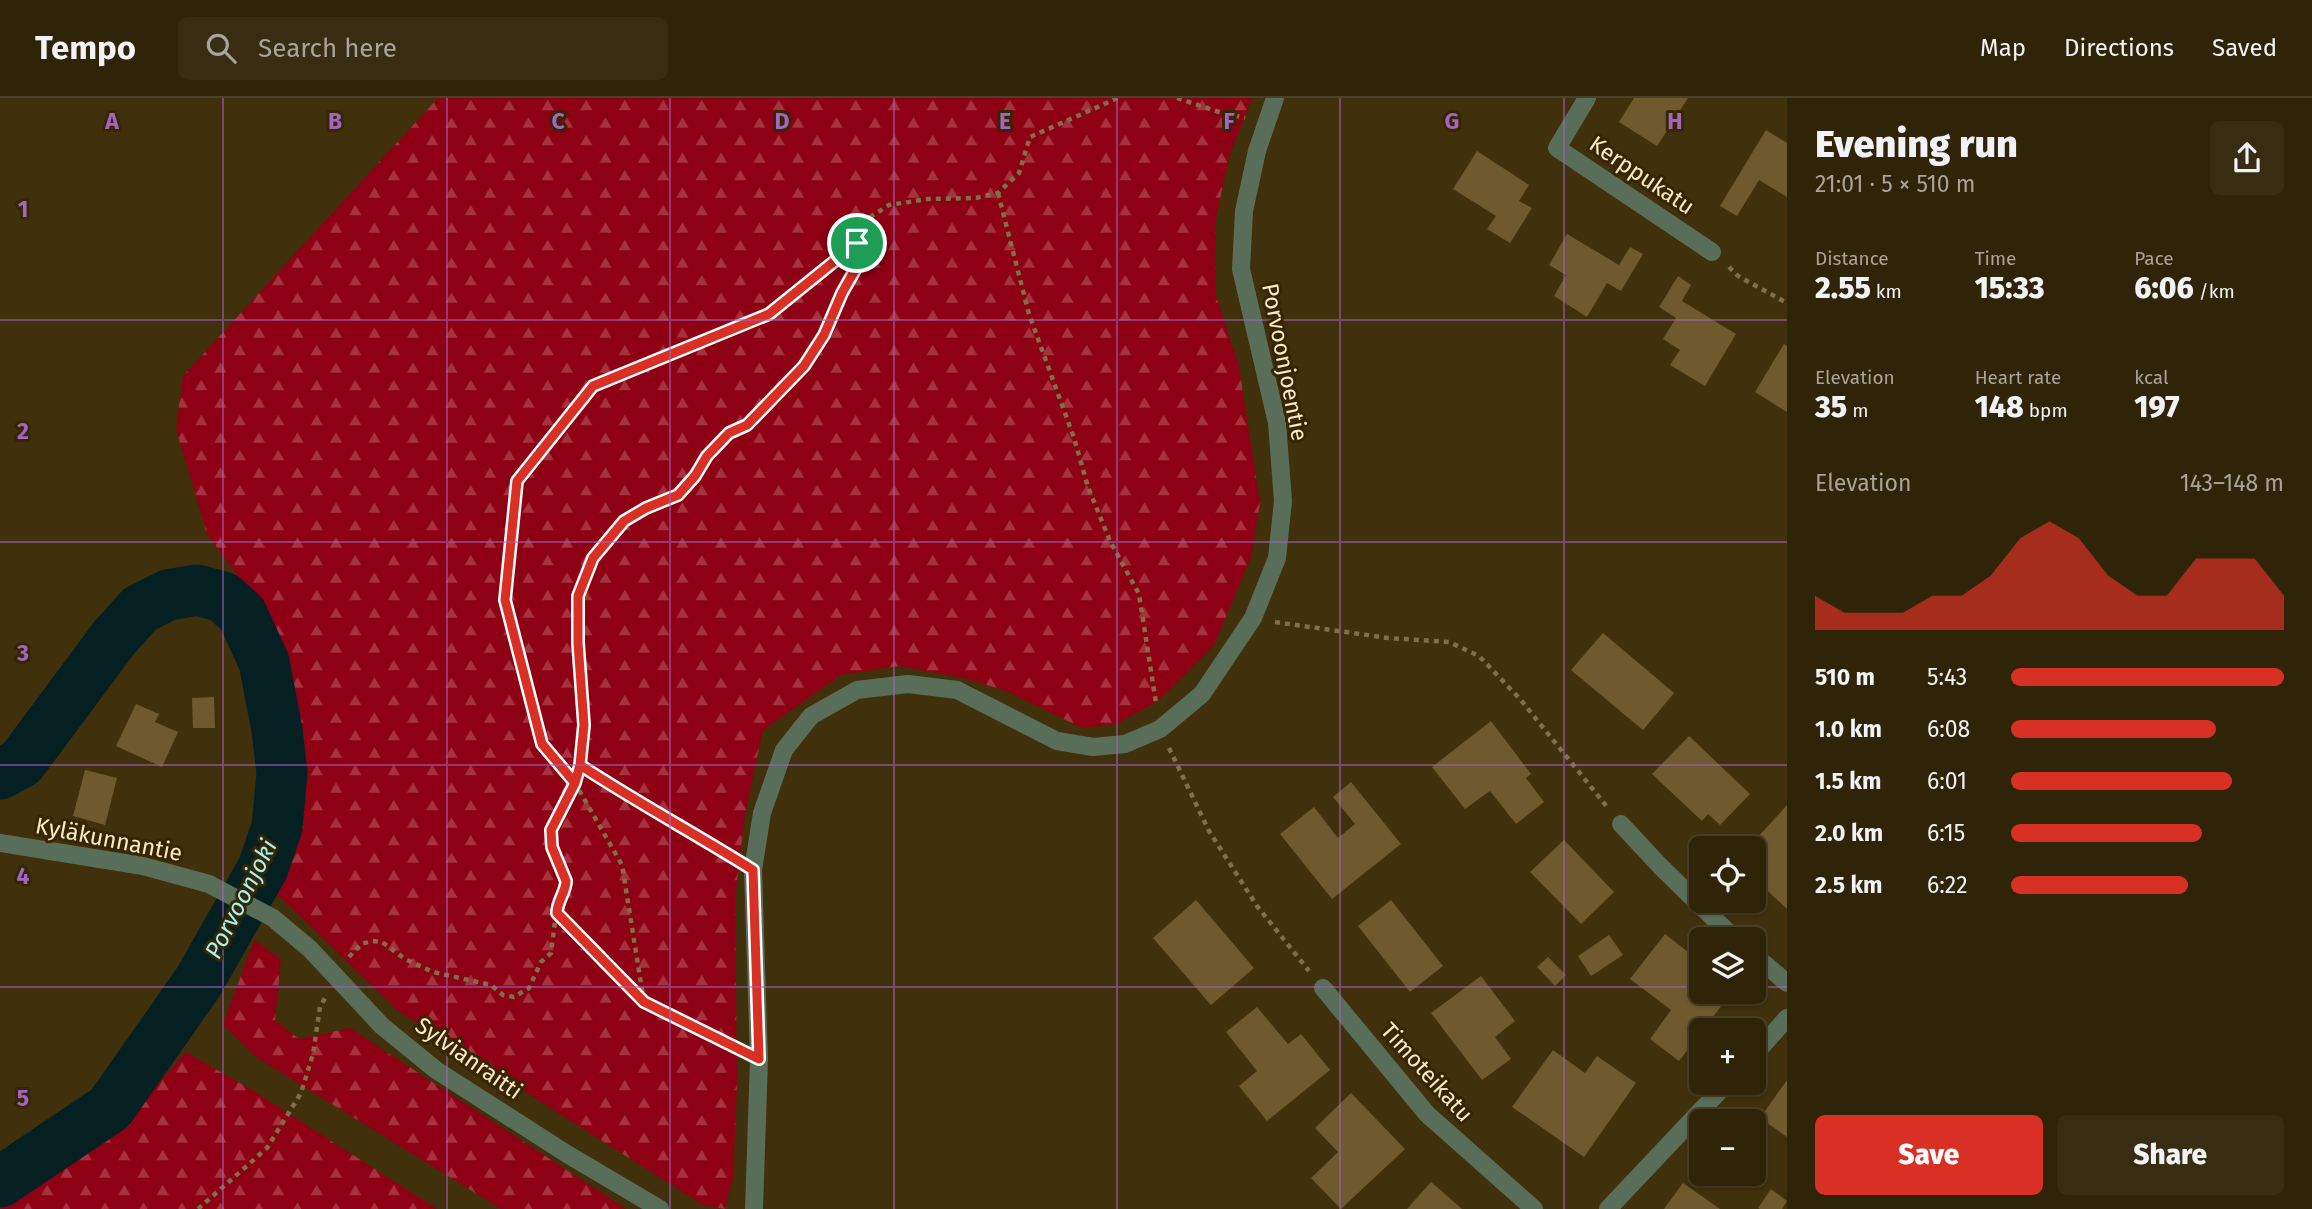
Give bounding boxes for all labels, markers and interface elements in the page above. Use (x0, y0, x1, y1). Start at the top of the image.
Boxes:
search box (178, 17, 668, 80)
text: Tempo (35, 28, 136, 68)
icon: search (202, 29, 240, 67)
text: Search here (258, 33, 397, 64)
text: Map (1980, 34, 2026, 62)
text: Directions (2064, 34, 2174, 62)
text: Saved (2212, 34, 2277, 62)
text: A (104, 107, 119, 135)
text: B (328, 107, 342, 135)
text: C (551, 107, 565, 135)
text: D (775, 107, 790, 135)
text: E (999, 107, 1011, 135)
text: F (1223, 107, 1235, 135)
text: G (1445, 107, 1459, 135)
text: H (1667, 107, 1683, 135)
text: Evening run (1815, 121, 2018, 167)
button: share (2210, 121, 2284, 195)
street label: Kerppukatu (1584, 130, 1700, 220)
text: 21:01 · 5 × 510 m (1815, 170, 1975, 198)
text: 1 (18, 195, 28, 223)
pin (827, 213, 887, 273)
icon: arrive (838, 224, 876, 262)
text: Distance (1815, 247, 1889, 270)
text: Time (1975, 247, 2016, 270)
text: Pace (2134, 247, 2174, 270)
text: 2.55 (1815, 270, 1871, 306)
text: 15:33 (1975, 270, 2045, 306)
text: 6:06 (2134, 270, 2194, 306)
text: km (1871, 280, 1902, 303)
text: /km (2194, 280, 2235, 303)
street label: Porvoonjoentie (1256, 281, 1314, 443)
text: Elevation (1815, 366, 1895, 389)
text: Heart rate (1975, 366, 2061, 389)
text: kcal (2134, 366, 2169, 389)
text: 35 (1815, 389, 1847, 425)
text: 148 (1975, 389, 2024, 425)
text: 197 (2134, 389, 2180, 425)
text: m (1847, 399, 1869, 422)
text: bpm (2024, 399, 2068, 422)
text: 2 (17, 417, 29, 445)
text: Elevation (1815, 469, 1911, 497)
text: 143–148 m (2180, 469, 2284, 497)
text: 3 (16, 639, 29, 667)
text: 510 m (1815, 663, 1875, 691)
text: 5:43 (1927, 663, 1967, 691)
text: 1.0 km (1815, 715, 1882, 743)
text: 6:08 (1927, 715, 1970, 743)
text: 1.5 km (1815, 767, 1881, 795)
text: 6:01 (1927, 767, 1967, 795)
street label: Kyläkunnantie (33, 811, 185, 867)
text: 2.0 km (1815, 819, 1883, 847)
text: 6:15 (1927, 819, 1965, 847)
water label: Porvoonjoki (199, 835, 283, 963)
map controls (1689, 836, 1766, 1186)
button: locate (1689, 836, 1766, 913)
text: 4 (17, 862, 30, 890)
text: 2.5 km (1815, 871, 1883, 899)
text: 6:22 (1927, 871, 1968, 899)
button: layers (1689, 927, 1766, 1004)
street label: Sylvianraitti (410, 1011, 528, 1105)
street label: Timoteikatu (1375, 1017, 1479, 1127)
button: + (1689, 1018, 1766, 1095)
text: 5 (17, 1084, 29, 1112)
button: − (1689, 1109, 1766, 1186)
button: Save (1815, 1115, 2043, 1195)
button: Share (2057, 1115, 2284, 1195)

